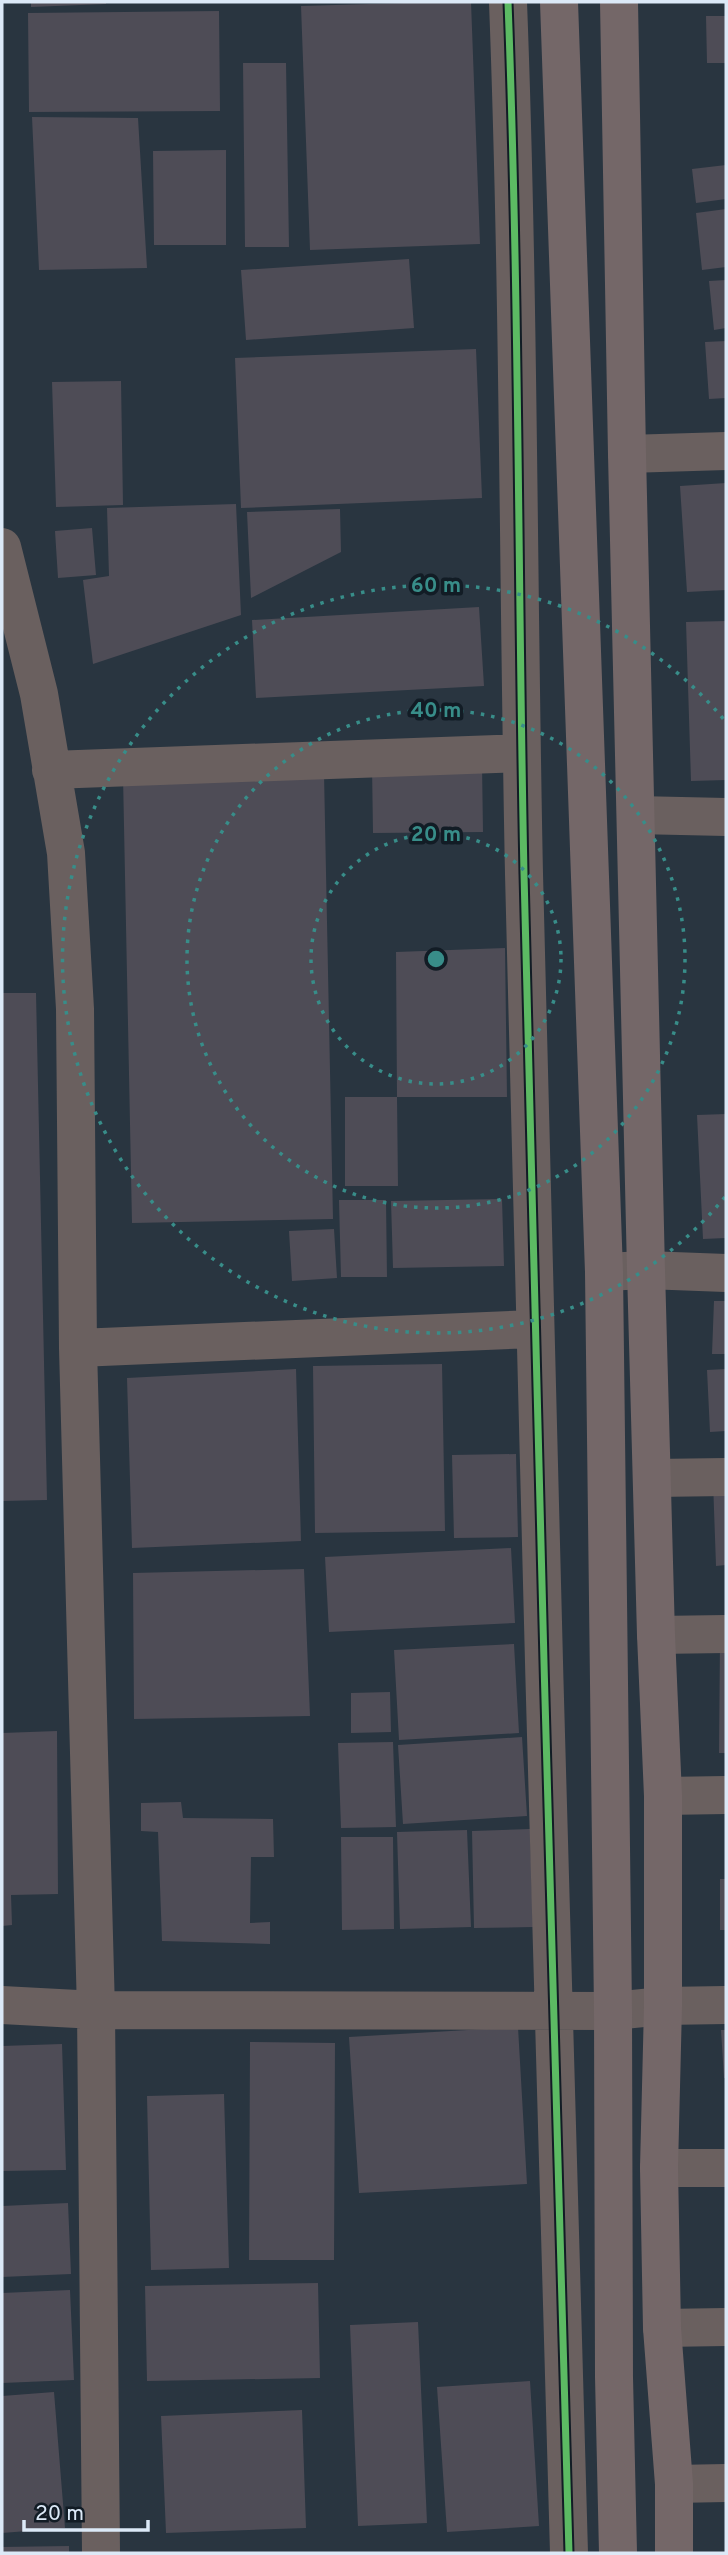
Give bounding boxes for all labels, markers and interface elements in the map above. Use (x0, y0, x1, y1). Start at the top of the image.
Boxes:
text: 60 m (411, 573, 461, 600)
text: 40 m (411, 698, 461, 725)
text: 20 m (411, 822, 461, 849)
centre of rings (424, 947, 448, 971)
scale bar (24, 2488, 149, 2532)
text: 20 m (35, 2501, 84, 2528)

